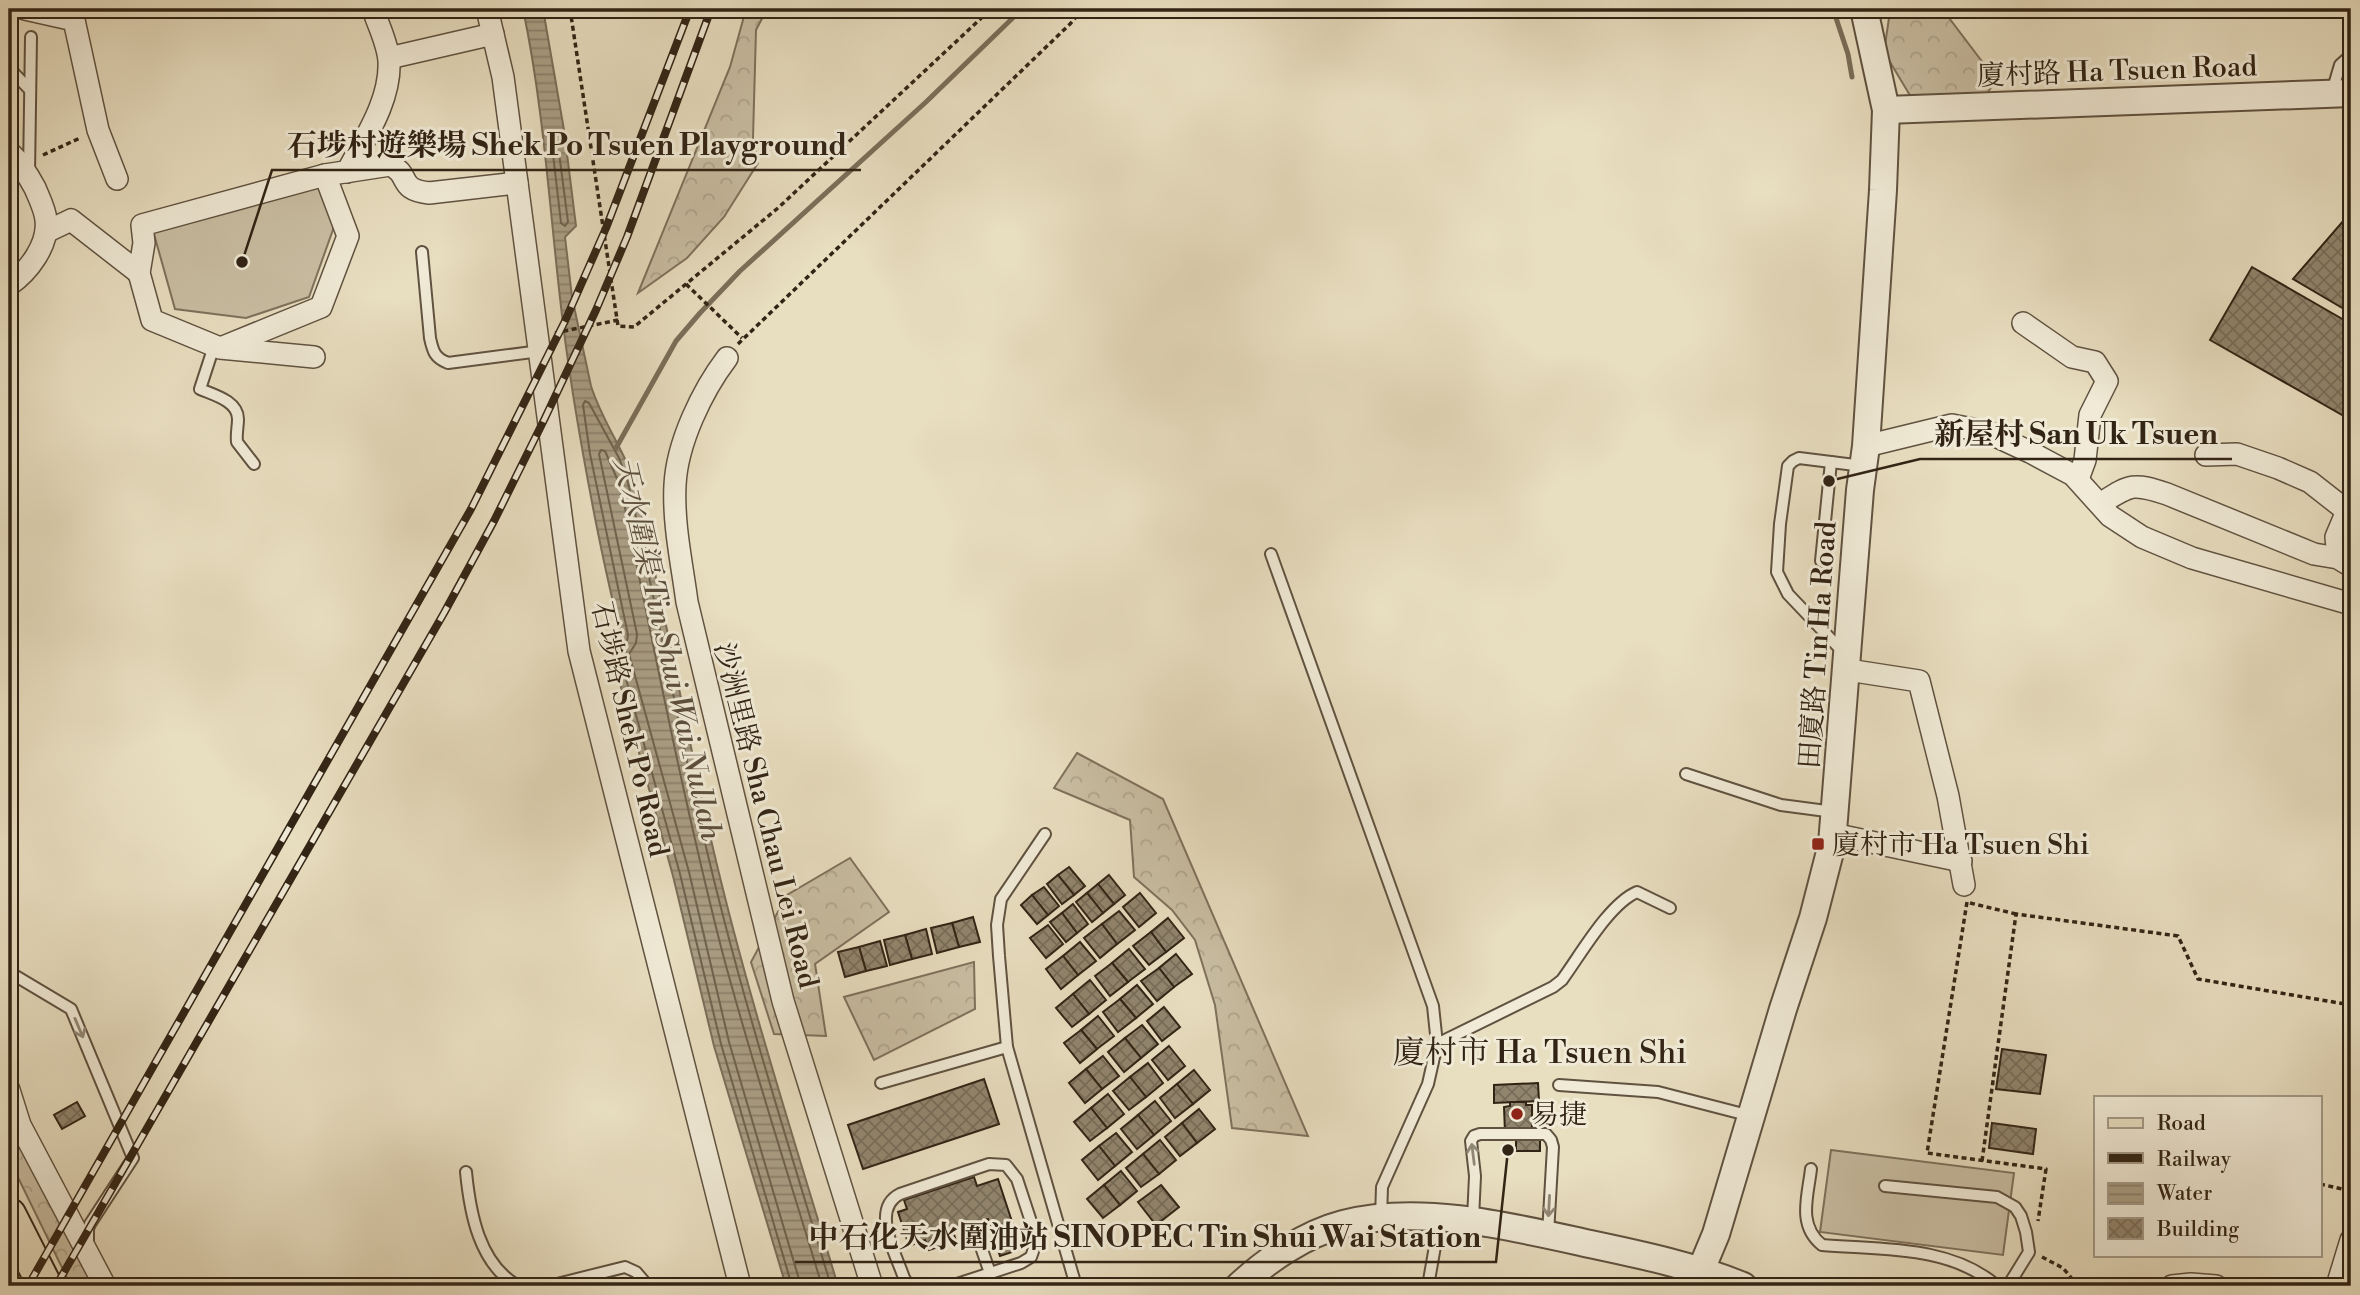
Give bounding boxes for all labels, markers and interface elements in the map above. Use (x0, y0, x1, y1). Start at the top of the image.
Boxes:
street label: 廈村路 Ha Tsuen Road (1976, 49, 2258, 94)
callout: 石埗村遊樂場 Shek Po Tsuen Playground (272, 119, 861, 170)
text: 石埗村遊樂場 Shek Po Tsuen Playground (287, 127, 847, 165)
callout: 新屋村 San Uk Tsuen (1920, 408, 2232, 459)
text: 新屋村 San Uk Tsuen (1934, 416, 2218, 454)
water label: 天水圍渠 Tin Shui Wai Nullah (604, 453, 730, 844)
street label: 田廈路 Tin Ha Road (1792, 520, 1845, 770)
street label: 石埗路 Shek Po Road (583, 598, 676, 860)
street label: 沙洲里路 Sha Chau Lei Road (706, 639, 825, 992)
place label: 廈村市 Ha Tsuen Shi (1832, 828, 2089, 863)
marker: 廈村市 Ha Tsuen Shi (1810, 836, 1826, 852)
one-way arrow (73, 1017, 86, 1038)
district label: 廈村市 Ha Tsuen Shi (1393, 1033, 1687, 1073)
legend (2094, 1096, 2322, 1256)
place label: 易捷 (1531, 1098, 1587, 1133)
marker: 易捷 (1509, 1106, 1525, 1122)
text: Road (2157, 1111, 2206, 1137)
one-way arrow (1466, 1143, 1479, 1166)
text: Railway (2157, 1147, 2232, 1173)
text: Water (2156, 1181, 2212, 1207)
one-way arrow (1543, 1194, 1556, 1217)
callout: 中石化天水圍油站 SINOPEC Tin Shui Wai Station (795, 1211, 1496, 1262)
text: Building (2156, 1217, 2239, 1243)
text: 中石化天水圍油站 SINOPEC Tin Shui Wai Station (809, 1219, 1482, 1257)

